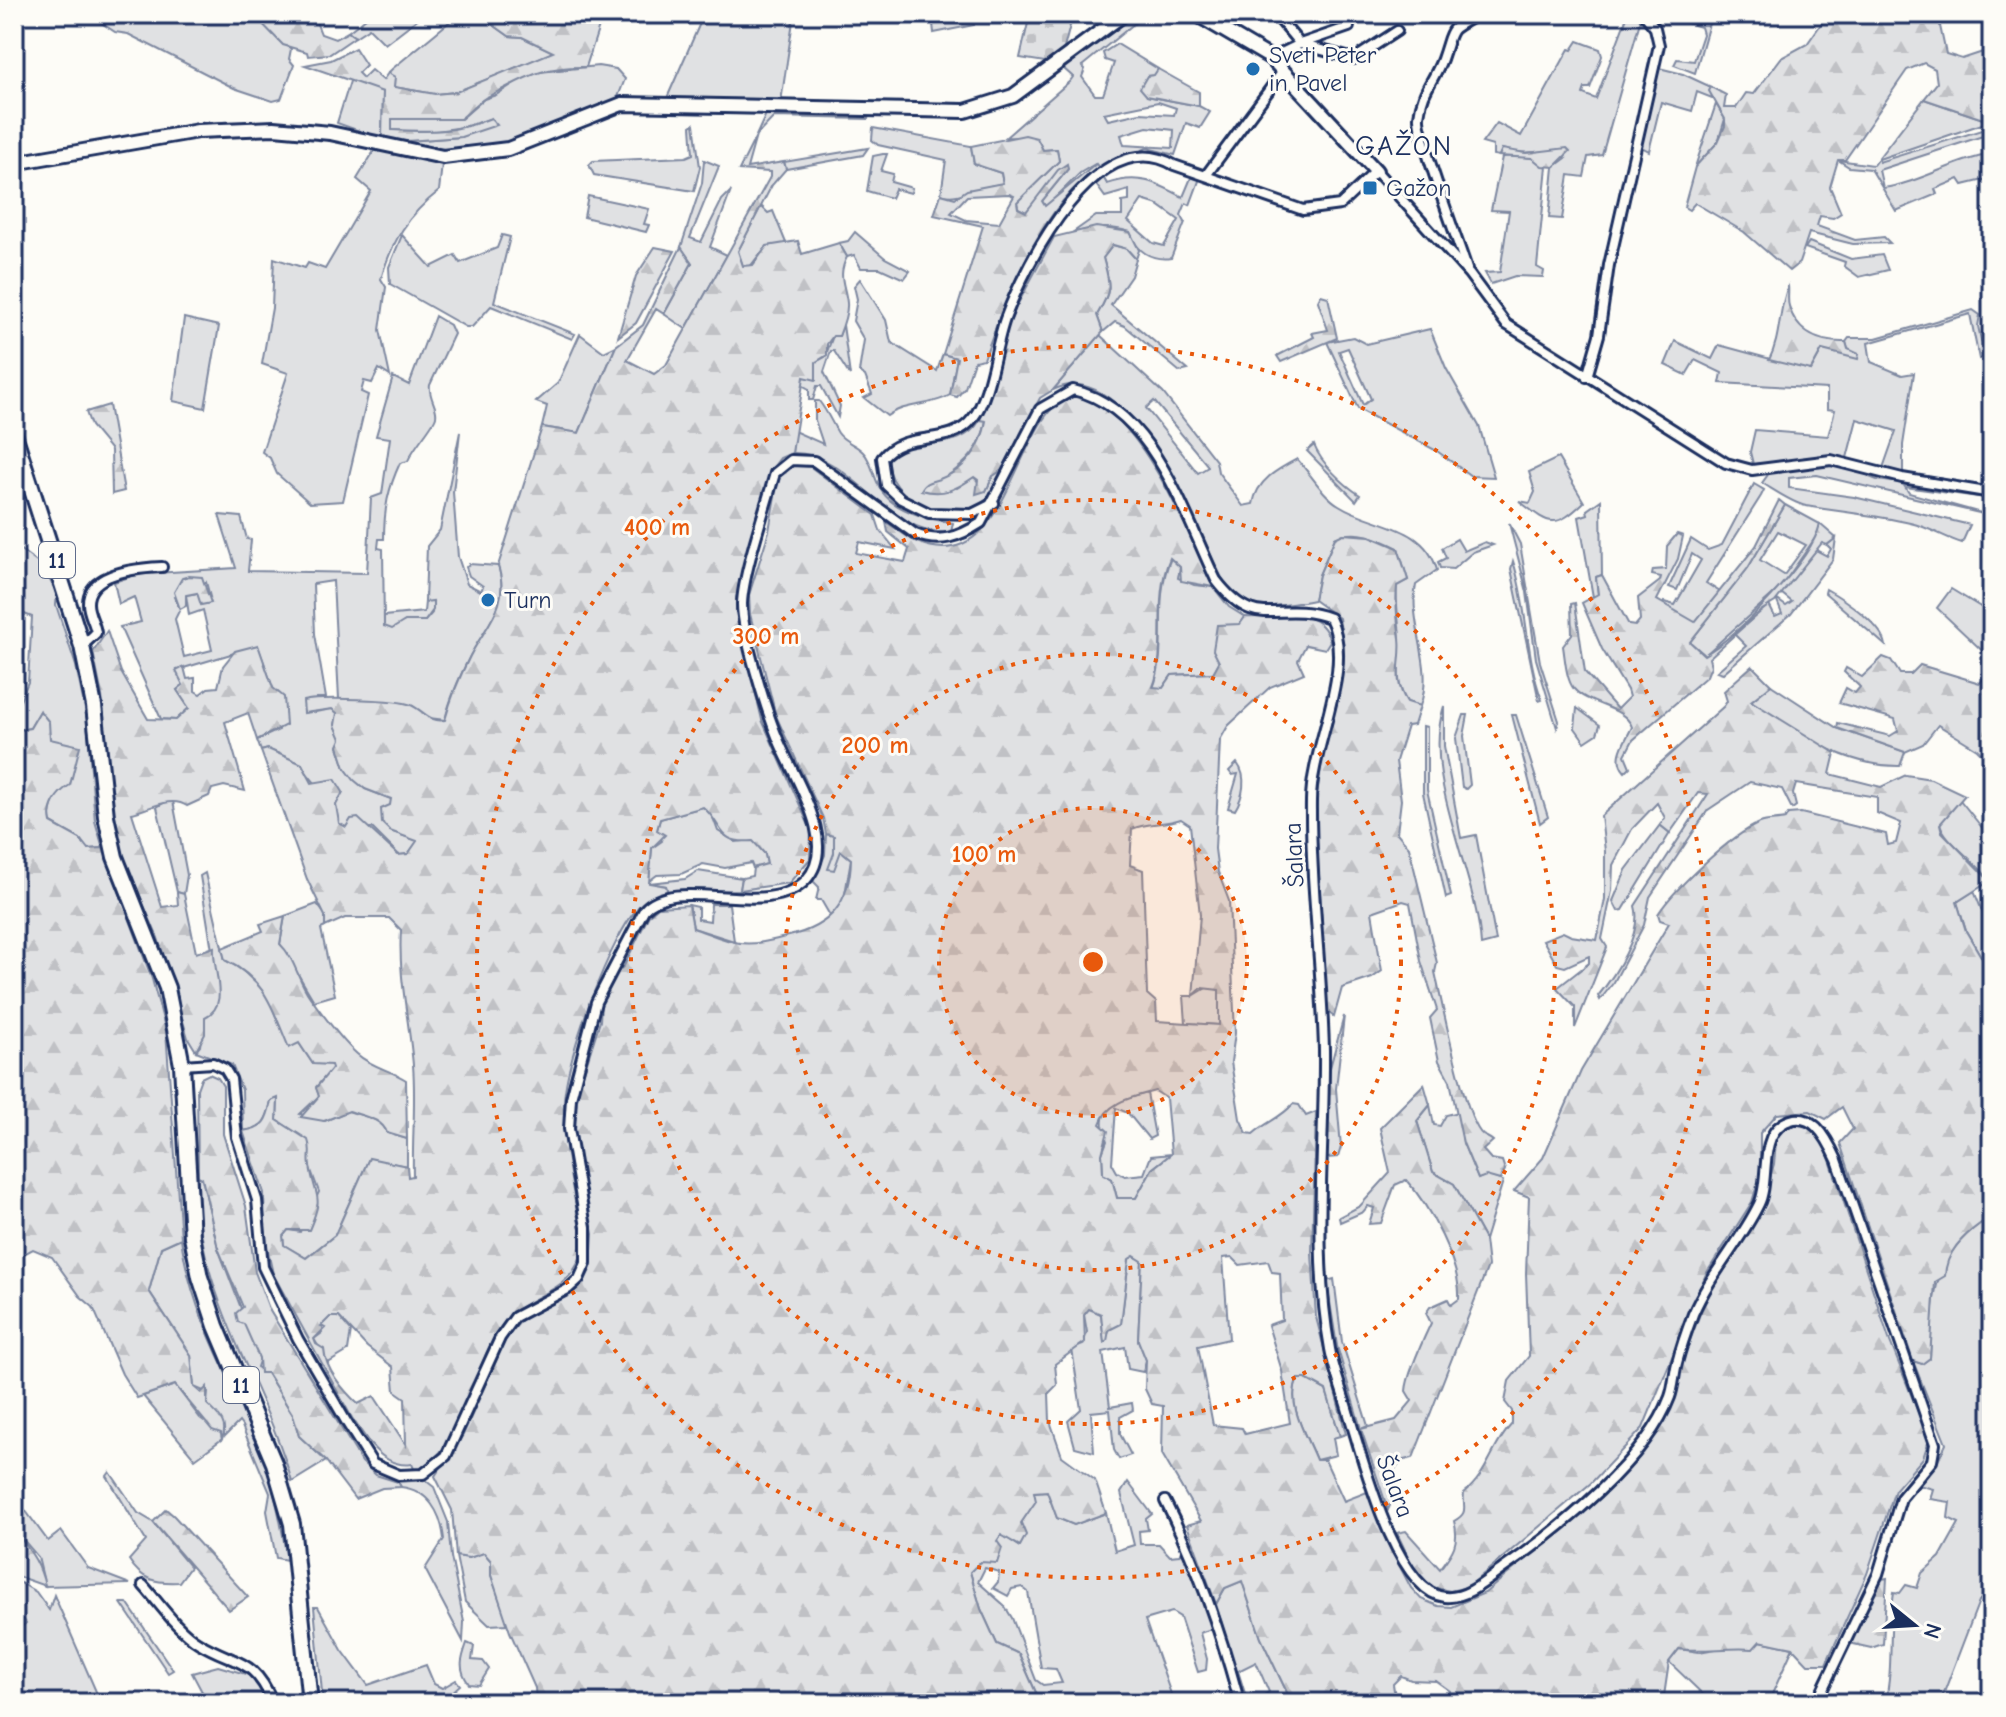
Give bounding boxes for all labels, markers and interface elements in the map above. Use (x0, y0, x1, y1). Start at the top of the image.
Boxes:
place label: Sveti Peter in Pavel (1269, 41, 1377, 97)
marker: Sveti Peter in Pavel (1244, 60, 1262, 78)
district label: GAŽON (1355, 129, 1453, 162)
place label: Gažon (1386, 174, 1451, 202)
marker: Gažon (1361, 179, 1379, 197)
text: 400 m (624, 513, 690, 541)
road number: 11 (39, 542, 75, 578)
place label: Turn (504, 586, 552, 614)
marker: Turn (479, 591, 497, 609)
text: 300 m (733, 622, 799, 650)
text: 200 m (841, 731, 909, 759)
street label: Šalara (1278, 822, 1310, 888)
text: 100 m (952, 840, 1016, 868)
centre of rings (1079, 948, 1107, 976)
road number: 11 (223, 1367, 259, 1403)
street label: Šalara (1370, 1451, 1420, 1521)
north arrow (1874, 1585, 1954, 1665)
text: N (1917, 1620, 1947, 1642)

